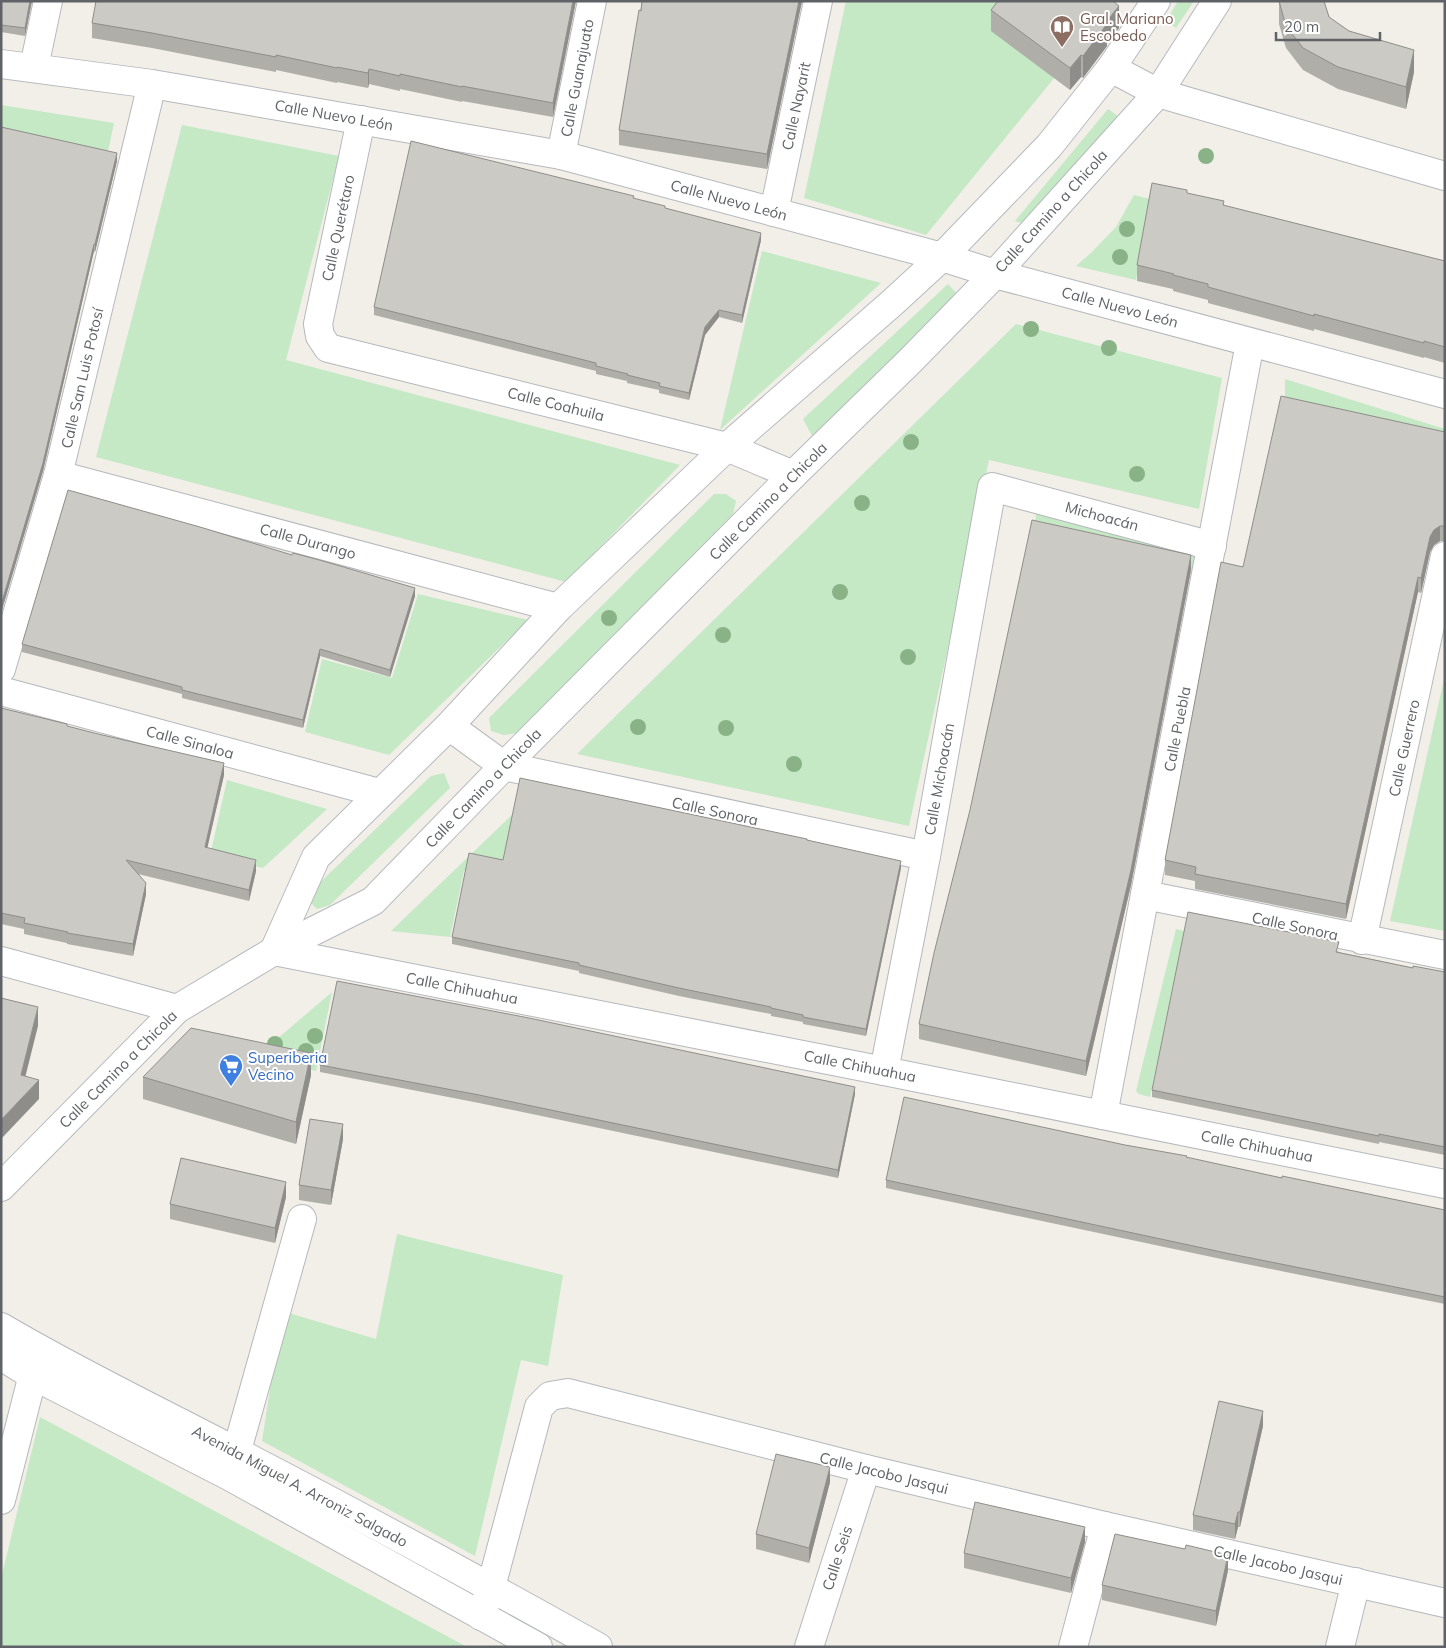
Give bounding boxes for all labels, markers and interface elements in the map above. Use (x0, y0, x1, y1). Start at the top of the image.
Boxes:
place label: Gral. Mariano Escobedo (1080, 9, 1173, 45)
scale bar (1276, 10, 1380, 42)
library icon: Gral. Mariano Escobedo (1049, 14, 1075, 48)
street label: Calle Guanajuato (556, 17, 598, 139)
text: 20 m (1284, 17, 1319, 36)
street label: Calle Nayarit (777, 60, 815, 152)
street label: Calle Nuevo León (273, 95, 395, 135)
street label: Calle Camino a Chicola (991, 145, 1111, 277)
street label: Calle Querétaro (317, 173, 359, 283)
street label: Calle Nuevo León (669, 175, 789, 225)
street label: Calle Nuevo León (1060, 282, 1180, 332)
street label: Calle San Luis Potosí (57, 305, 108, 450)
street label: Calle Coahuila (506, 383, 606, 425)
street label: Calle Camino a Chicola (705, 438, 831, 564)
street label: Michoacán (1063, 497, 1141, 535)
street label: Calle Durango (258, 519, 358, 563)
street label: Calle Puebla (1159, 685, 1195, 773)
street label: Calle Guerrero (1384, 698, 1424, 798)
street label: Calle Sinaloa (144, 721, 236, 763)
street label: Calle Michoacán (920, 721, 958, 837)
street label: Calle Camino a Chicola (421, 724, 545, 852)
street label: Calle Sonora (670, 793, 760, 829)
street label: Calle Sonora (1250, 908, 1340, 944)
street label: Calle Chihuahua (404, 968, 520, 1008)
street label: Calle Camino a Chicola (55, 1006, 181, 1132)
street label: Calle Chihuahua (802, 1046, 918, 1086)
place label: Superiberia Vecino (248, 1048, 327, 1084)
supermarket icon: Superiberia Vecino (218, 1053, 244, 1087)
street label: Calle Chihuahua (1199, 1126, 1315, 1166)
street label: Avenida Miguel A. Arroniz Salgado (189, 1421, 411, 1551)
street label: Calle Jacobo Jasqui (818, 1448, 950, 1498)
street label: Calle Seis (818, 1523, 856, 1593)
street label: Calle Jacobo Jasqui (1212, 1541, 1344, 1589)

